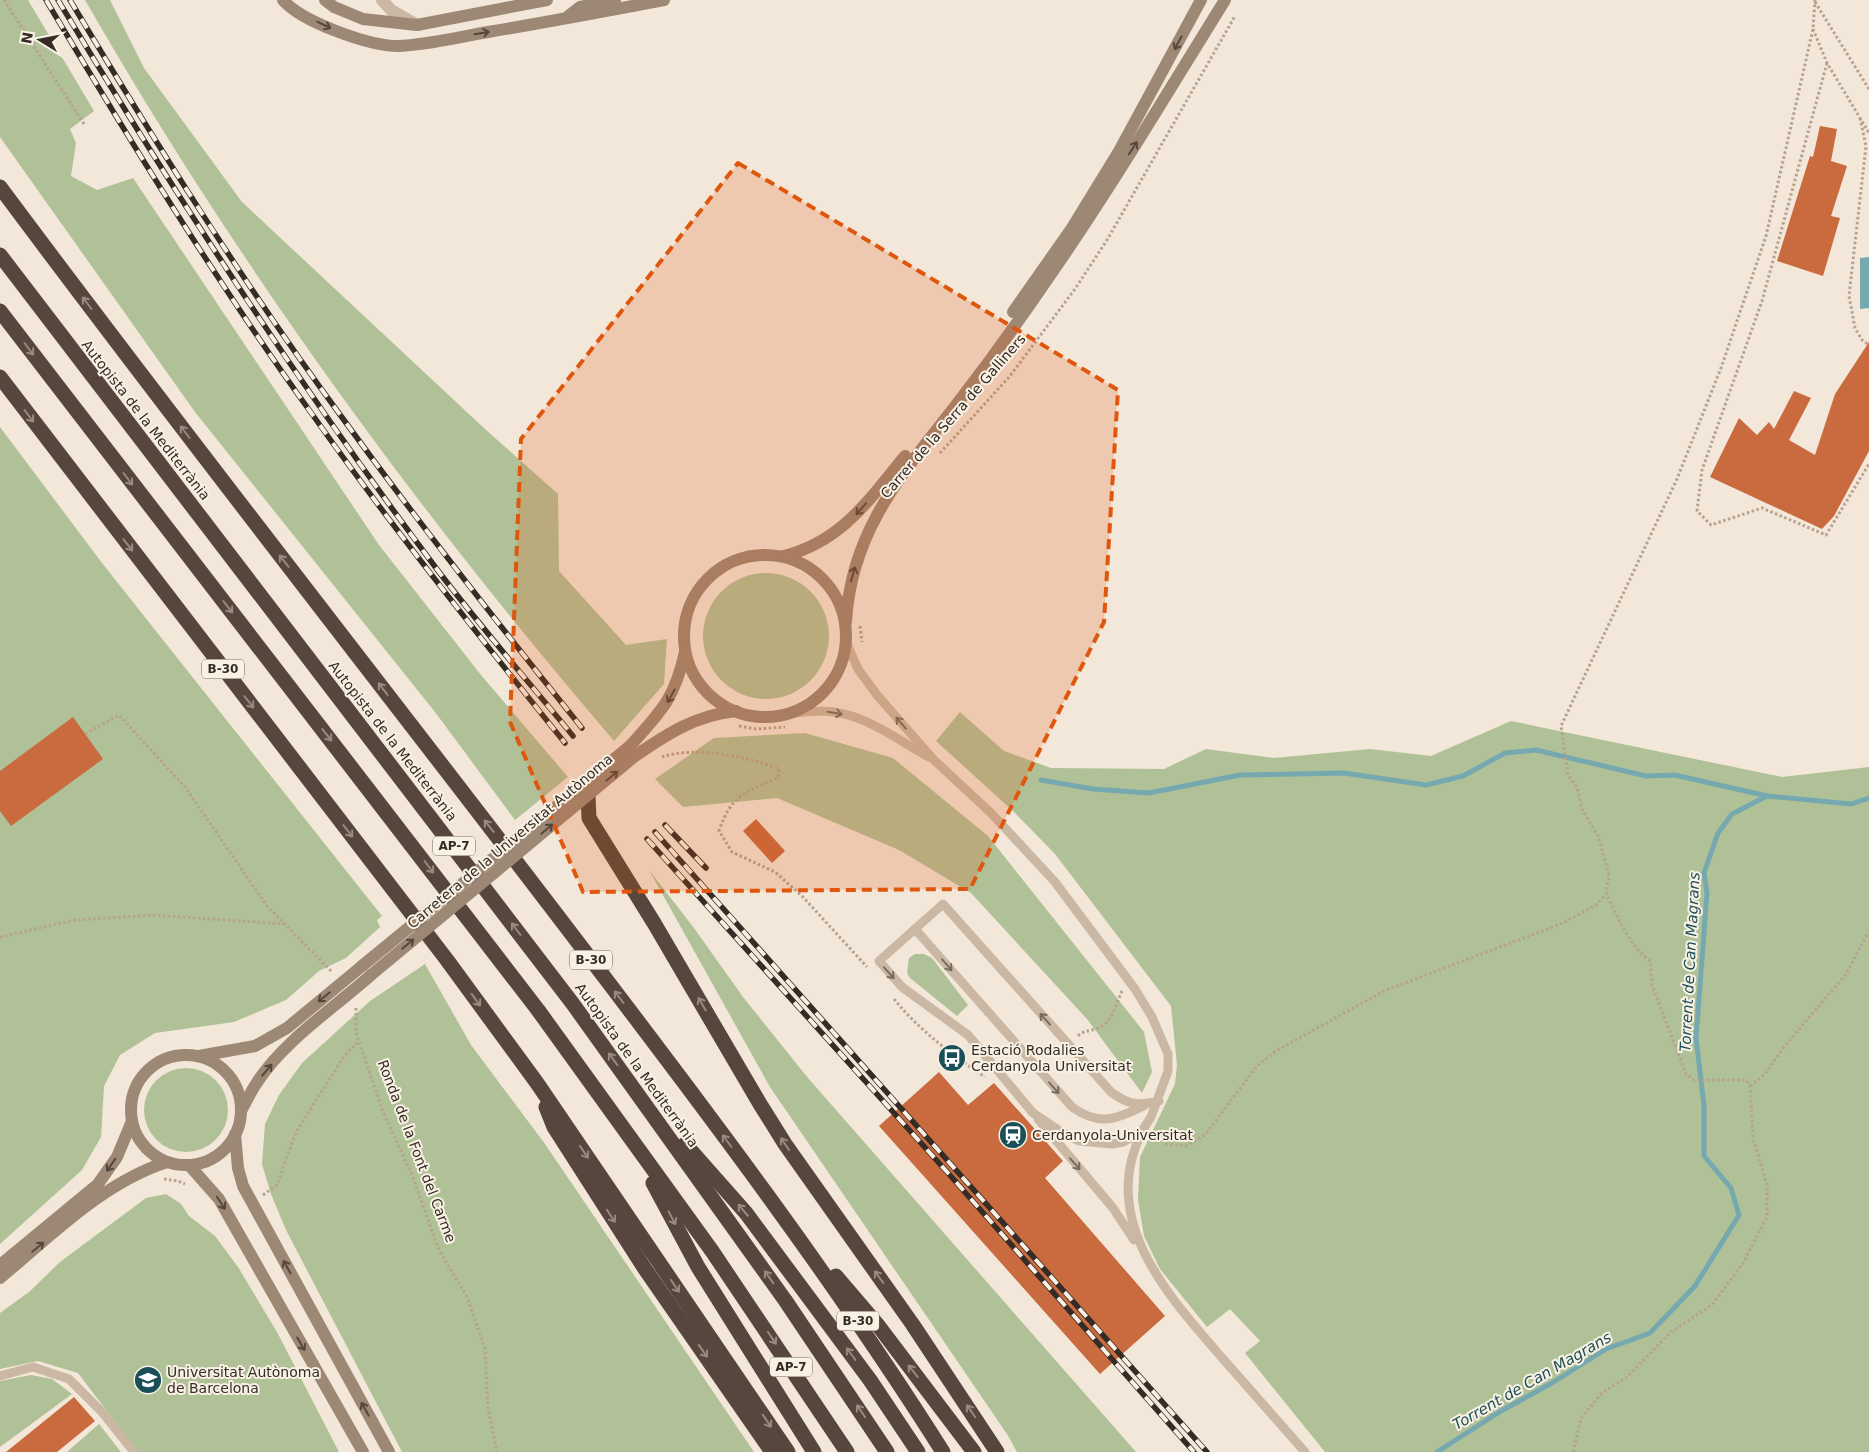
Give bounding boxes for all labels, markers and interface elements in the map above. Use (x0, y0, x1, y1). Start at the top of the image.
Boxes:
north arrow (15, 15, 65, 65)
one-way arrow (316, 21, 331, 30)
one-way arrow (474, 28, 490, 38)
text: N (18, 31, 36, 45)
one-way arrow (1173, 35, 1182, 50)
one-way arrow (1129, 141, 1139, 155)
one-way arrow (81, 297, 92, 310)
street label: Carrer de la Serra de Galliners (877, 331, 1029, 501)
street label: Autopista de la Mediterrània (79, 337, 213, 503)
one-way arrow (24, 342, 35, 355)
one-way arrow (24, 409, 35, 422)
one-way arrow (180, 425, 190, 439)
one-way arrow (123, 472, 133, 486)
one-way arrow (855, 502, 866, 515)
one-way arrow (123, 538, 133, 552)
one-way arrow (279, 555, 290, 568)
one-way arrow (848, 566, 858, 582)
one-way arrow (222, 600, 233, 613)
street label: Autopista de la Mediterrània (326, 658, 460, 824)
road number: B-30 (202, 660, 244, 679)
one-way arrow (378, 683, 389, 696)
one-way arrow (666, 688, 676, 702)
one-way arrow (243, 695, 254, 708)
one-way arrow (827, 708, 843, 718)
one-way arrow (895, 716, 907, 729)
one-way arrow (322, 728, 333, 741)
street label: Carretera de la Universitat Autònoma (404, 750, 616, 932)
one-way arrow (605, 770, 618, 781)
one-way arrow (483, 820, 494, 833)
one-way arrow (540, 823, 553, 835)
one-way arrow (342, 824, 353, 837)
road number: AP-7 (433, 836, 475, 856)
one-way arrow (424, 860, 434, 874)
water label: Torrent de Can Magrans (1676, 871, 1704, 1052)
one-way arrow (511, 923, 522, 936)
one-way arrow (402, 938, 415, 950)
road number: B-30 (570, 950, 612, 970)
one-way arrow (942, 959, 953, 972)
one-way arrow (883, 966, 895, 979)
street label: Autopista de la Mediterrània (572, 980, 702, 1150)
one-way arrow (614, 990, 624, 1004)
one-way arrow (318, 992, 331, 1003)
one-way arrow (471, 993, 481, 1007)
one-way arrow (697, 997, 707, 1012)
one-way arrow (1040, 1012, 1051, 1025)
place label: Estació Rodalies Cerdanyola Universitat (971, 1042, 1132, 1074)
bus stop icon: Estació Rodalies Cerdanyola Universitat (937, 1043, 967, 1073)
one-way arrow (608, 1053, 619, 1066)
street label: Ronda de la Font del Carme (375, 1057, 459, 1245)
one-way arrow (261, 1064, 272, 1077)
one-way arrow (1049, 1081, 1060, 1094)
station icon: Cerdanyola-Universitat (998, 1120, 1028, 1150)
place label: Cerdanyola-Universitat (1032, 1127, 1194, 1143)
one-way arrow (722, 1134, 732, 1148)
one-way arrow (780, 1137, 791, 1151)
one-way arrow (579, 1145, 589, 1159)
one-way arrow (106, 1158, 116, 1172)
one-way arrow (1069, 1158, 1081, 1171)
one-way arrow (215, 1196, 226, 1210)
one-way arrow (737, 1204, 748, 1217)
one-way arrow (607, 1209, 617, 1223)
one-way arrow (667, 1210, 677, 1225)
one-way arrow (31, 1242, 44, 1253)
one-way arrow (282, 1260, 292, 1274)
one-way arrow (764, 1270, 774, 1284)
one-way arrow (874, 1270, 884, 1284)
one-way arrow (670, 1279, 680, 1293)
road number: B-30 (837, 1312, 879, 1330)
water label: Torrent de Can Magrans (1450, 1328, 1615, 1434)
one-way arrow (767, 1331, 777, 1345)
one-way arrow (297, 1336, 307, 1350)
one-way arrow (698, 1344, 708, 1358)
one-way arrow (845, 1348, 856, 1361)
road number: AP-7 (770, 1358, 812, 1376)
place label: Universitat Autònoma de Barcelona (167, 1364, 320, 1396)
one-way arrow (908, 1364, 918, 1378)
school or university icon: Universitat Autònoma de Barcelona (133, 1365, 163, 1395)
one-way arrow (360, 1403, 370, 1417)
one-way arrow (856, 1404, 866, 1418)
one-way arrow (966, 1404, 976, 1418)
one-way arrow (762, 1414, 772, 1428)

